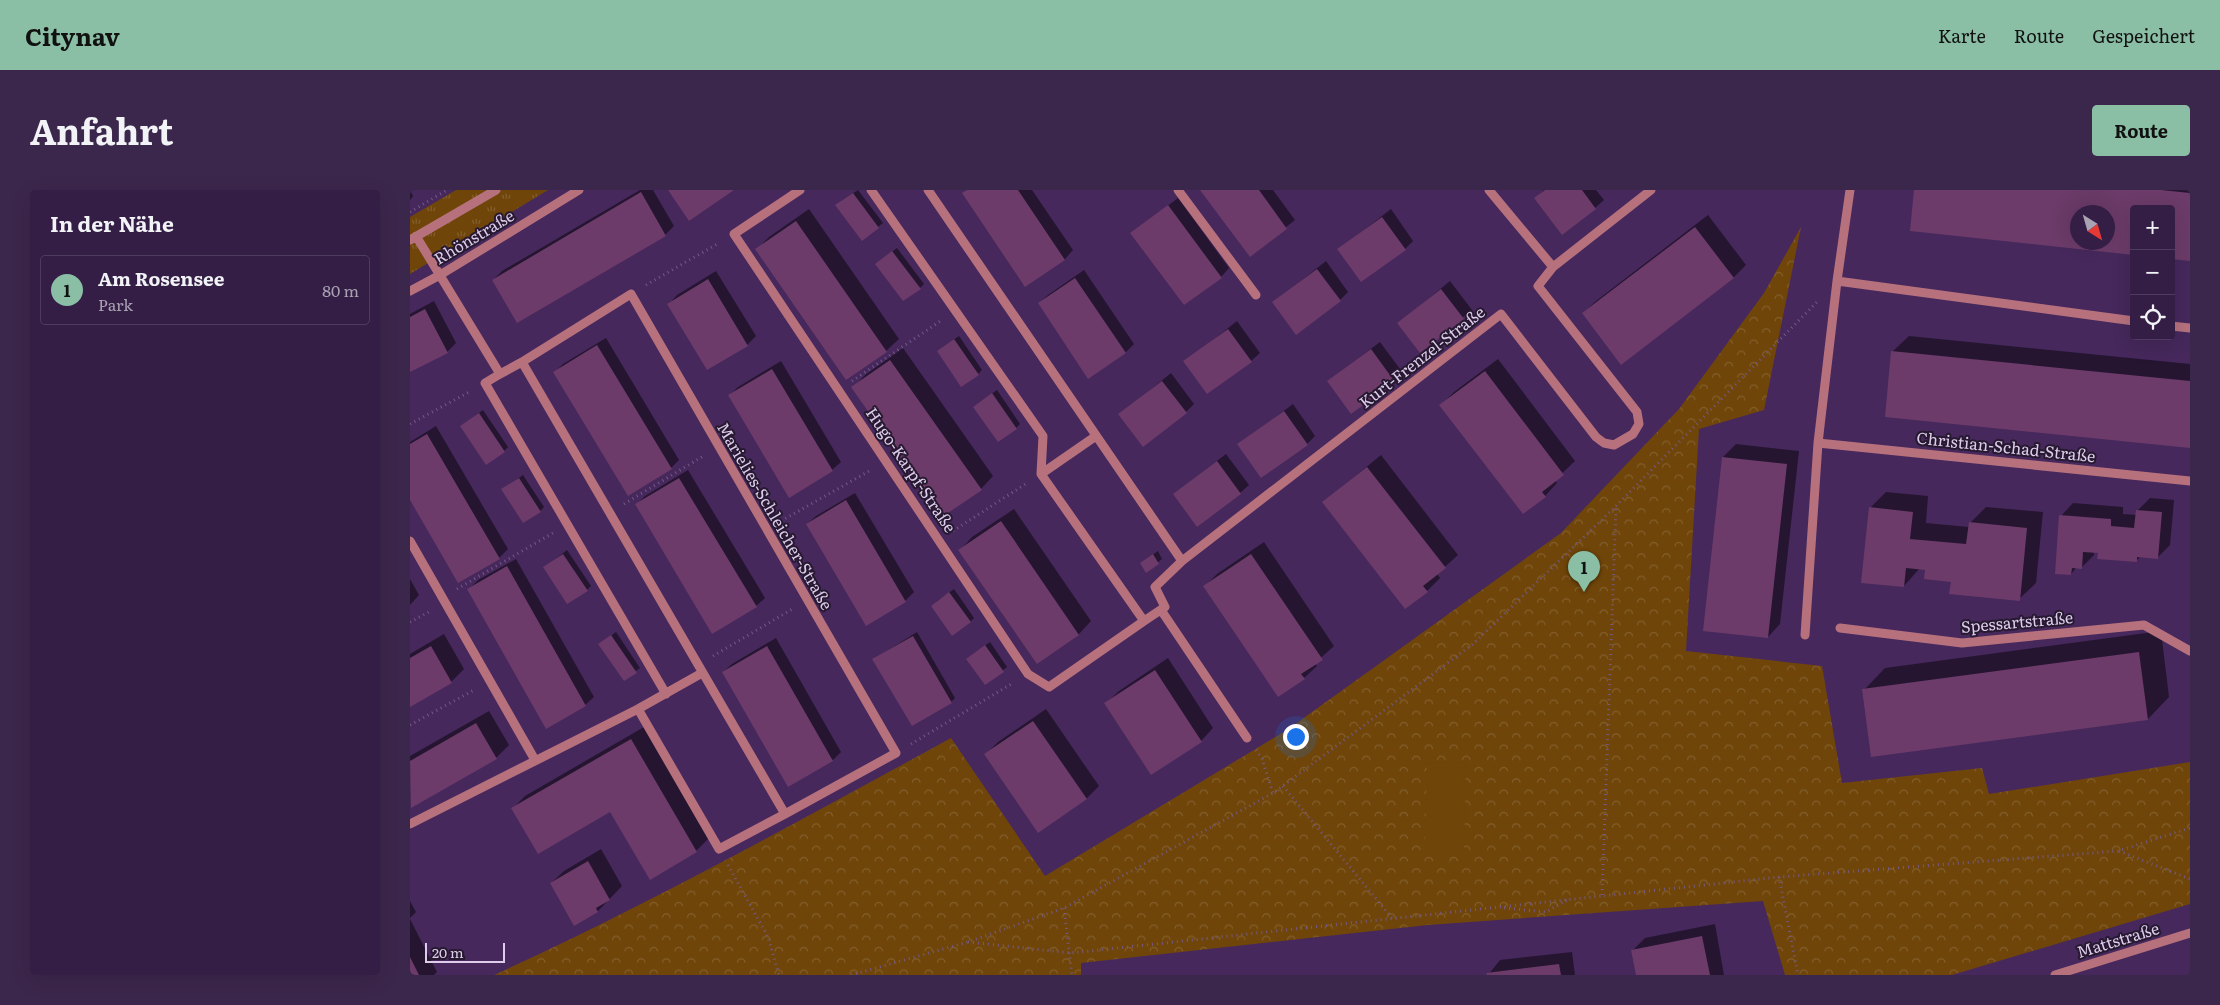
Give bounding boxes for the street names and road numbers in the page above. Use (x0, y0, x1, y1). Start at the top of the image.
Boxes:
street label: Rhönstraße (429, 203, 518, 270)
street label: Kurt-Frenzel-Straße (1353, 299, 1489, 413)
street label: Hugo-Karpf-Straße (861, 402, 963, 537)
street label: Marielies-Schleicher-Straße (712, 417, 840, 614)
street label: Christian-Schad-Straße (1915, 425, 2097, 467)
street label: Spessartstraße (1960, 604, 2074, 638)
street label: Mattstraße (2074, 915, 2162, 963)

